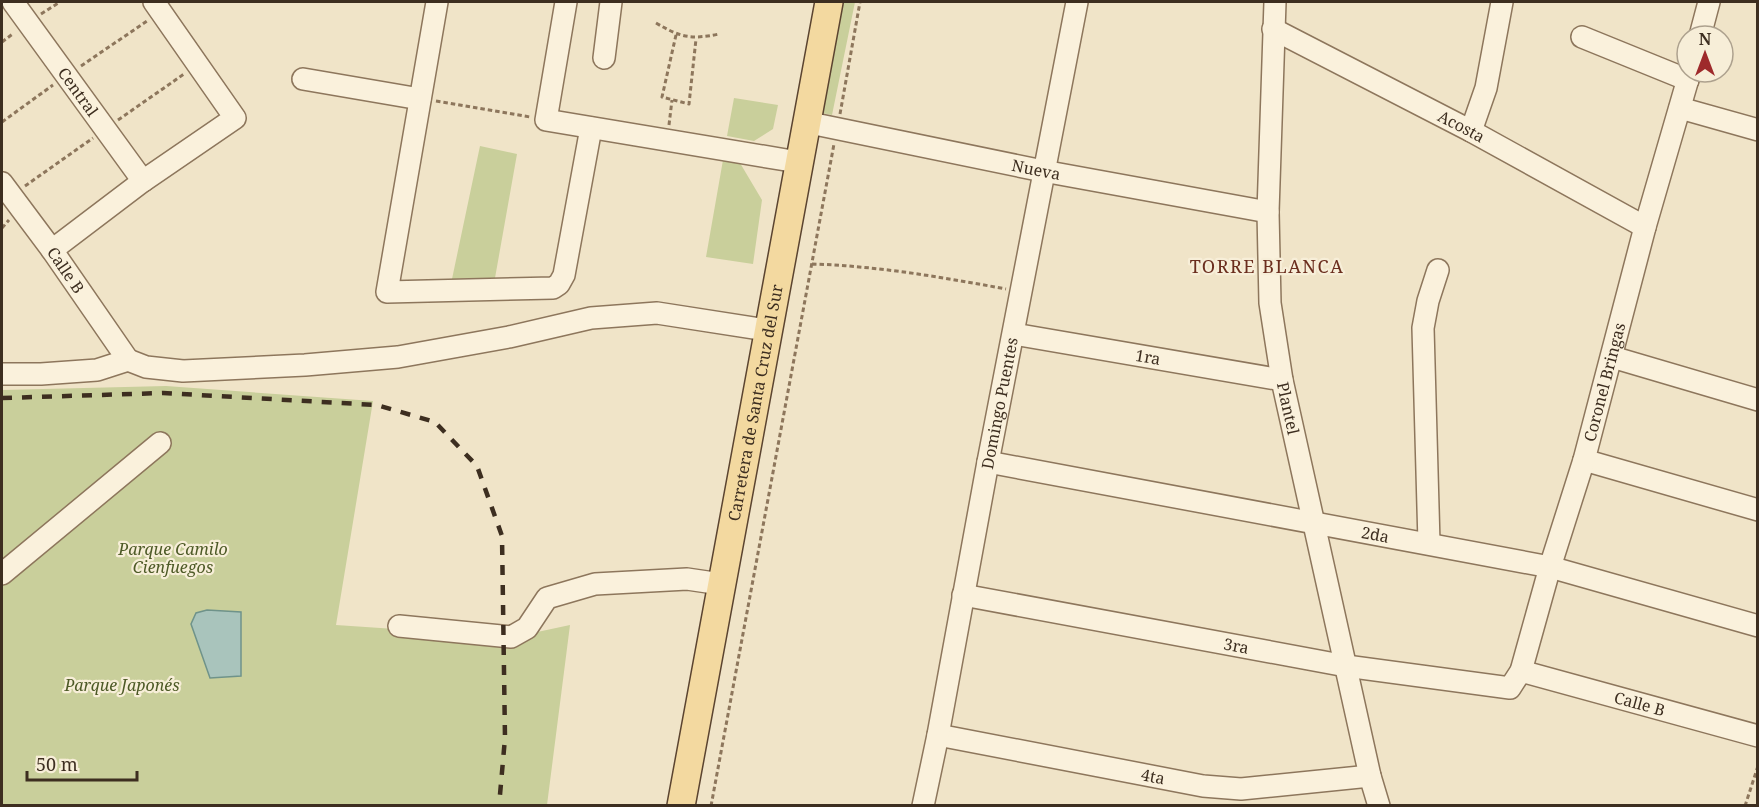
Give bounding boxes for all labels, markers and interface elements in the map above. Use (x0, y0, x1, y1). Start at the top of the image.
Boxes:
north arrow (1675, 24, 1735, 84)
text: N (1699, 28, 1712, 50)
street label: Central (53, 63, 103, 121)
street label: Acosta (1434, 105, 1489, 148)
street label: Nueva (1010, 154, 1062, 185)
street label: Calle B (42, 242, 90, 298)
district label: TORRE BLANCA (1190, 254, 1344, 278)
street label: Carretera de Santa Cruz del Sur (723, 282, 788, 523)
street label: Coronel Bringas (1578, 320, 1631, 444)
street label: Domingo Puentes (976, 336, 1023, 471)
street label: 1ra (1134, 344, 1162, 370)
street label: Plantel (1272, 380, 1305, 437)
street label: 2da (1360, 521, 1391, 548)
park label: Parque Camilo Cienfuegos (117, 538, 228, 578)
street label: 3ra (1222, 633, 1251, 659)
park label: Parque Japonés (63, 674, 180, 696)
street label: Calle B (1612, 686, 1668, 721)
scale bar (27, 744, 136, 782)
text: 50 m (36, 752, 78, 776)
street label: 4ta (1139, 763, 1167, 789)

